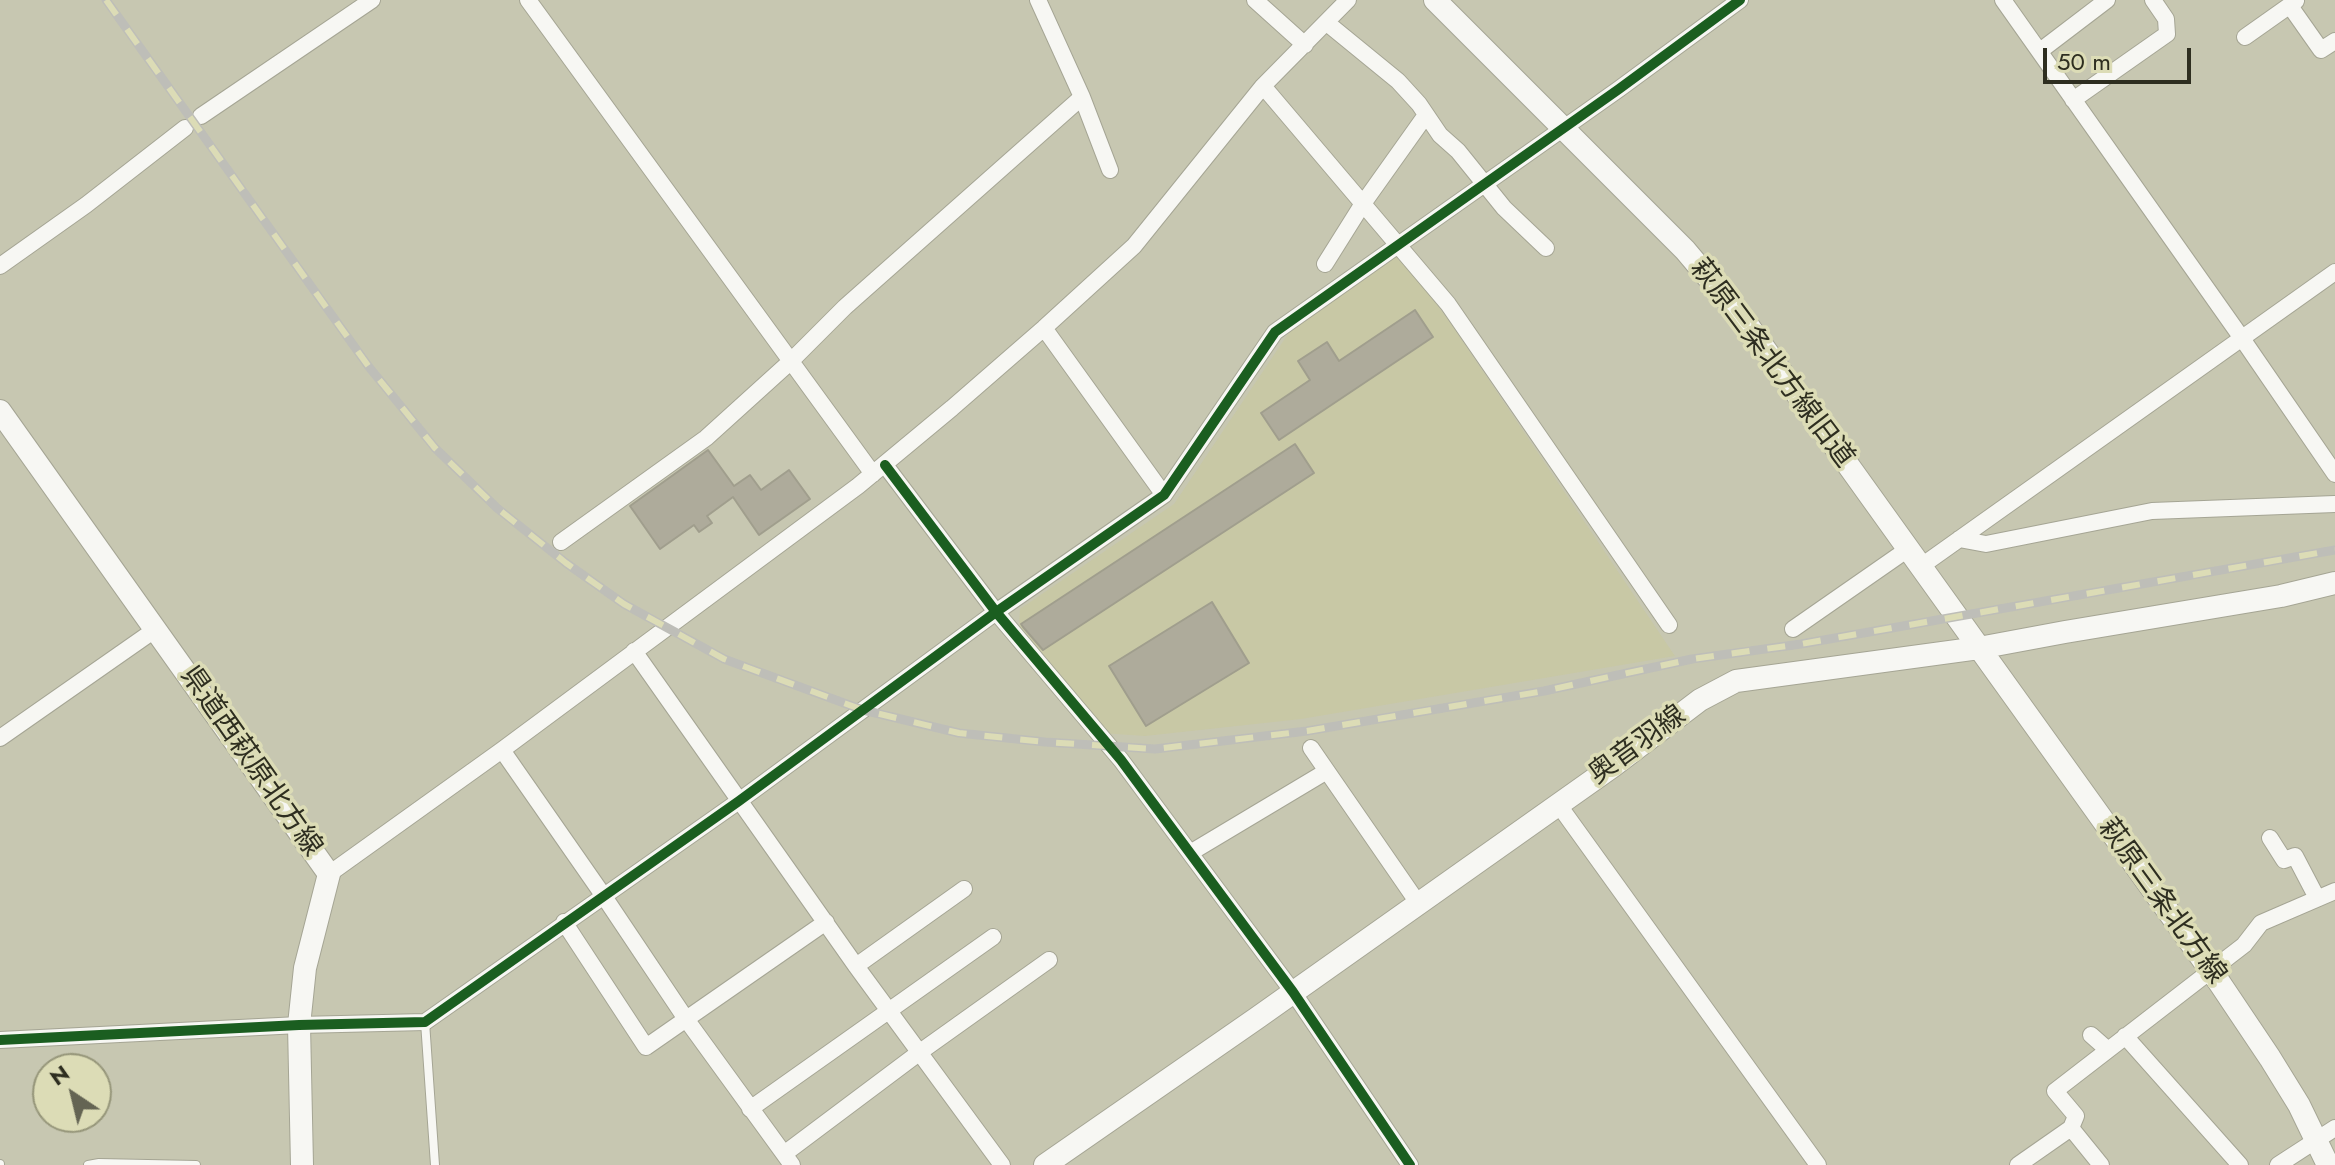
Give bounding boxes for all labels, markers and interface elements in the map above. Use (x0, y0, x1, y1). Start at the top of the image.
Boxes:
scale bar (2047, 32, 2195, 82)
text: 50 m (2057, 44, 2111, 79)
street label: 萩原三条北方線旧道 (1682, 253, 1860, 475)
street label: 県道西萩原北方線 (172, 661, 328, 863)
street label: 奥音羽線 (1583, 699, 1693, 793)
street label: 萩原三条北方線 (2090, 813, 2232, 991)
north arrow (32, 1053, 112, 1133)
text: N (43, 1057, 76, 1093)

